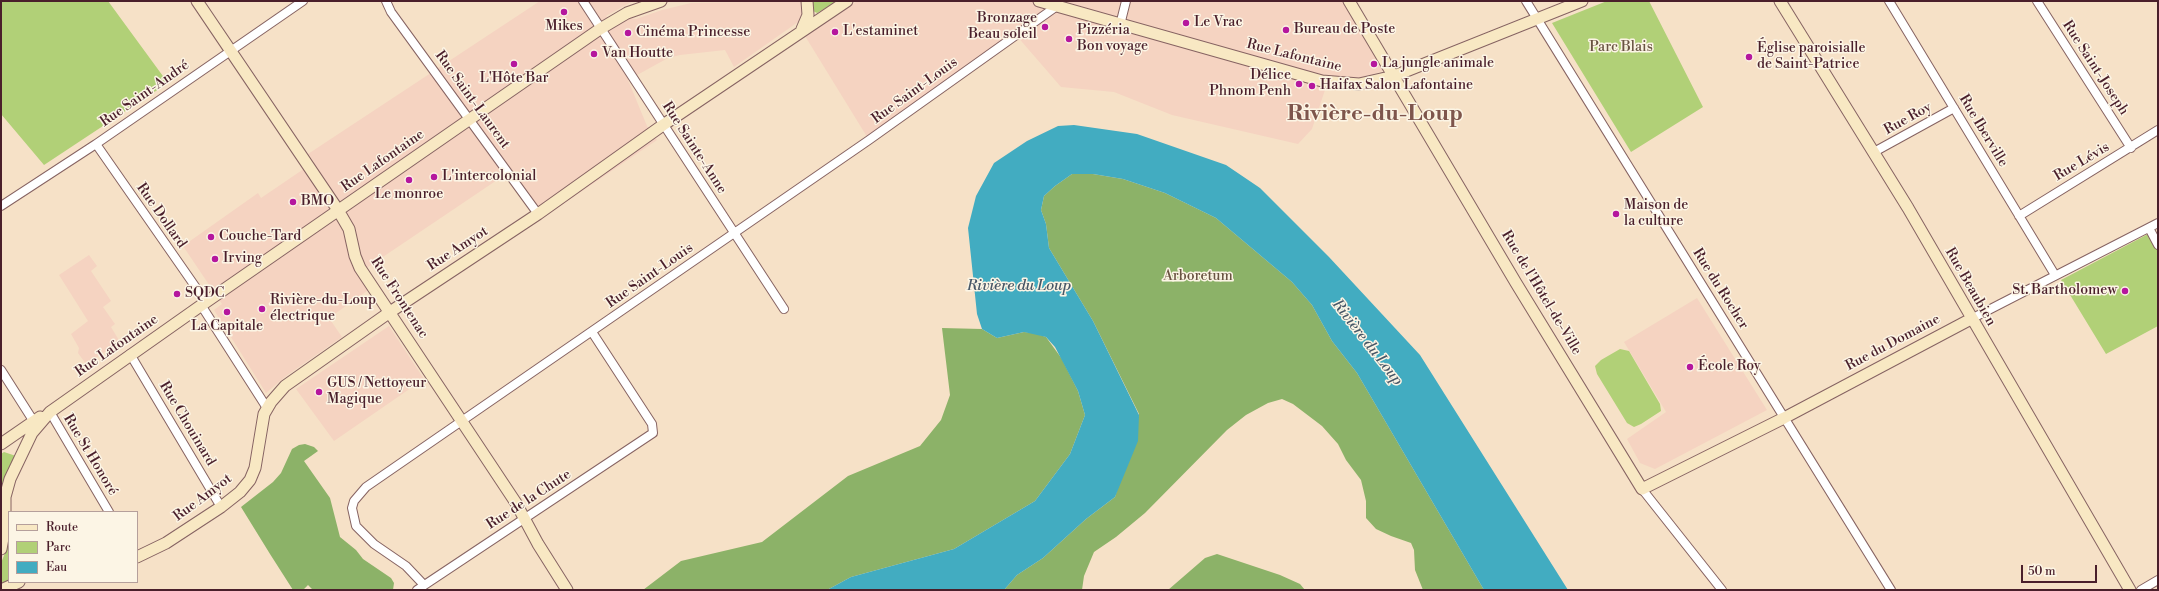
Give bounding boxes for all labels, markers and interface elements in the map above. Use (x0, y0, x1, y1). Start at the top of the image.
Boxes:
marker: Mikes (559, 7, 569, 17)
place label: Bronzage Beau soleil (968, 11, 1037, 44)
place label: Le Vrac (1194, 15, 1243, 31)
marker: Le Vrac (1181, 18, 1191, 28)
street label: Rue Saint-Joseph (2058, 18, 2132, 118)
place label: Mikes (545, 19, 583, 35)
marker: Bronzage Beau soleil (1040, 22, 1050, 32)
place label: Bureau de Poste (1294, 22, 1395, 38)
place label: Pizzéria Bon voyage (1077, 23, 1148, 56)
place label: L'estaminet (843, 24, 918, 40)
place label: Cinéma Princesse (636, 25, 750, 41)
marker: Bureau de Poste (1281, 25, 1291, 35)
marker: L'estaminet (830, 27, 840, 37)
marker: Cinéma Princesse (623, 28, 633, 38)
marker: Pizzéria Bon voyage (1064, 34, 1074, 44)
street label: Rue Lafontaine (1245, 36, 1343, 76)
park label: Parc Blais (1589, 40, 1653, 56)
place label: Église paroisialle de Saint-Patrice (1757, 41, 1866, 74)
place label: Van Houtte (602, 46, 673, 62)
street label: Rue Saint-Laurent (431, 48, 513, 152)
marker: Van Houtte (589, 49, 599, 59)
marker: Église paroisialle de Saint-Patrice (1744, 52, 1754, 62)
street label: Rue Saint-Louis (869, 54, 961, 128)
place label: La jungle animale (1382, 56, 1494, 72)
street label: Rue Saint-André (97, 57, 193, 131)
marker: L'Hôte Bar (509, 59, 519, 69)
marker: La jungle animale (1369, 59, 1379, 69)
place label: Délice Phnom Penh (1209, 68, 1291, 100)
place label: L'Hôte Bar (479, 71, 549, 87)
place label: Haifax Salon Lafontaine (1320, 78, 1473, 94)
marker: Délice Phnom Penh (1294, 79, 1304, 89)
marker: Haifax Salon Lafontaine (1307, 81, 1317, 91)
street label: Rue Iberville (1955, 92, 2011, 170)
street label: Rue Sainte-Anne (658, 99, 730, 197)
street label: Rue Roy (1881, 99, 1935, 139)
district label: Rivière-du-Loup (1287, 102, 1463, 128)
street label: Rue Lafontaine (338, 126, 428, 196)
street label: Rue Lévis (2051, 139, 2113, 185)
place label: L'intercolonial (442, 169, 536, 185)
marker: L'intercolonial (429, 172, 439, 182)
marker: Le monroe (404, 175, 414, 185)
street label: Rue Dollard (132, 180, 190, 252)
place label: Le monroe (375, 187, 443, 203)
place label: BMO (301, 194, 334, 210)
marker: BMO (288, 197, 298, 207)
place label: Maison de la culture (1624, 198, 1688, 230)
marker: Maison de la culture (1611, 209, 1621, 219)
street label: Rue Amyot (425, 223, 491, 275)
street label: Rue de l'Hôtel-de-Ville (1497, 228, 1585, 358)
place label: Couche-Tard (219, 229, 301, 245)
marker: Couche-Tard (206, 232, 216, 242)
street label: Rue Saint-Louis (603, 240, 697, 312)
street label: Rue du Rocher (1688, 245, 1752, 333)
street label: Rue Beaubien (1941, 245, 1999, 329)
place label: Irving (223, 251, 262, 267)
marker: Irving (210, 254, 220, 264)
street label: Rue Frontenac (367, 254, 431, 342)
park label: Arboretum (1163, 269, 1233, 285)
water label: Rivière du Loup (967, 277, 1071, 295)
place label: St. Bartholomew (2012, 283, 2117, 299)
place label: SQDC (185, 286, 224, 302)
marker: St. Bartholomew (2120, 286, 2130, 296)
marker: SQDC (172, 289, 182, 299)
place label: Rivière-du-Loup électrique (270, 293, 376, 326)
water label: Rivière du Loup (1328, 296, 1406, 390)
marker: Rivière-du-Loup électrique (257, 304, 267, 314)
marker: La Capitale (222, 307, 232, 317)
street label: Rue Lafontaine (72, 311, 162, 381)
street label: Rue du Domaine (1843, 311, 1943, 375)
place label: La Capitale (191, 319, 263, 335)
place label: École Roy (1698, 359, 1761, 375)
marker: École Roy (1685, 362, 1695, 372)
place label: GUS / Nettoyeur Magique (327, 376, 426, 408)
street label: Rue Chouinard (155, 379, 219, 469)
marker: GUS / Nettoyeur Magique (314, 387, 324, 397)
street label: Rue St Honoré (59, 411, 121, 499)
street label: Rue de la Chute (484, 466, 574, 534)
street label: Rue Amyot (171, 471, 235, 525)
legend (8, 511, 138, 583)
text: Route (46, 520, 78, 535)
text: Parc (46, 540, 71, 555)
scale bar (2023, 557, 2099, 583)
text: Eau (46, 560, 67, 575)
text: 50 m (2028, 564, 2056, 579)

